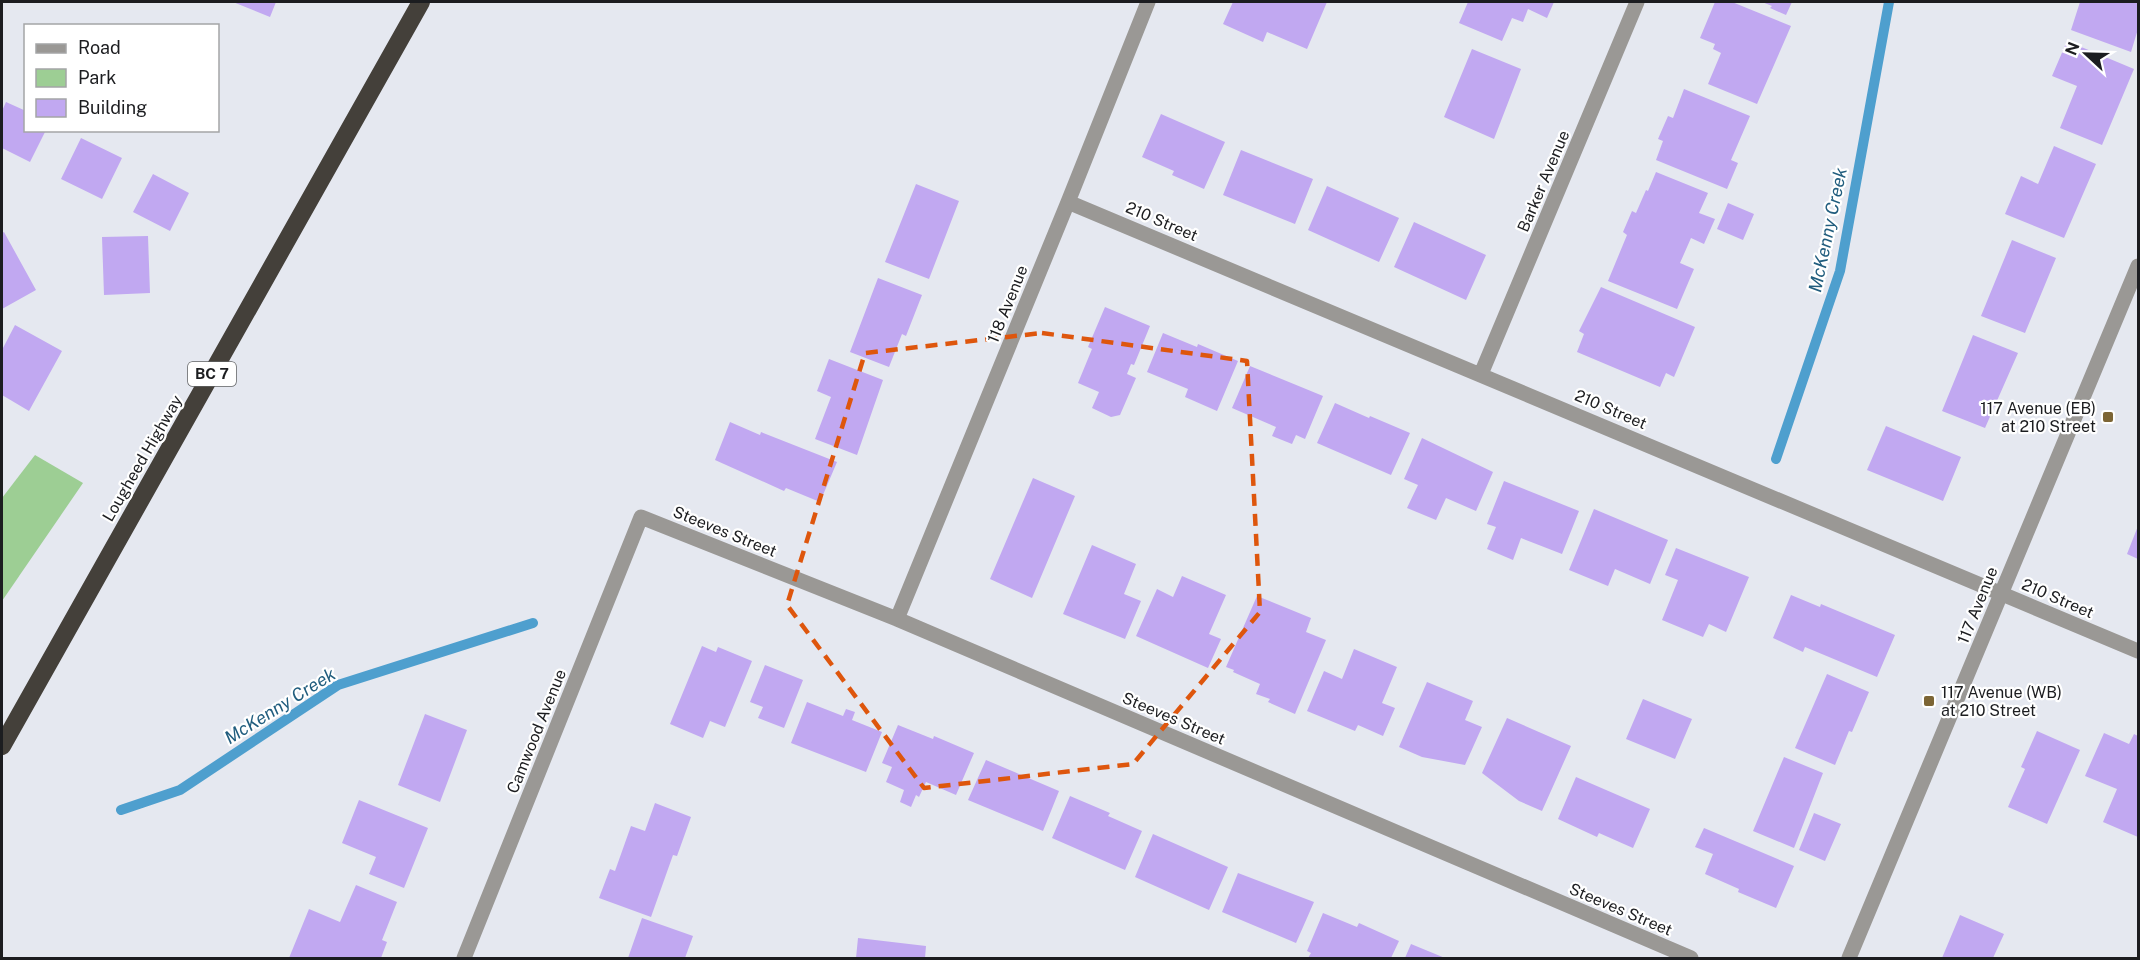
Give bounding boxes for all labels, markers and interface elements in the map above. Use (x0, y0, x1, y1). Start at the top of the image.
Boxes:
legend (24, 24, 219, 132)
north arrow (2056, 24, 2116, 84)
text: Road (78, 37, 121, 58)
text: N (2061, 39, 2084, 58)
text: Park (78, 67, 116, 88)
text: Building (78, 97, 147, 118)
street label: Barker Avenue (1513, 127, 1573, 235)
water label: McKenny Creek (1804, 165, 1851, 294)
street label: 210 Street (1123, 198, 1201, 245)
street label: 118 Avenue (983, 263, 1032, 346)
road number: BC 7 (188, 362, 236, 386)
street label: 210 Street (1572, 386, 1650, 433)
street label: Lougheed Highway (99, 391, 187, 525)
place label: 117 Avenue (EB) at 210 Street (1980, 399, 2096, 436)
marker: 117 Avenue (EB) at 210 Street (2101, 410, 2115, 424)
street label: Steeves Street (670, 502, 779, 561)
street label: 117 Avenue (1953, 564, 2002, 647)
street label: 210 Street (2019, 575, 2097, 622)
water label: McKenny Creek (220, 663, 339, 748)
street label: Camwood Avenue (503, 666, 570, 796)
place label: 117 Avenue (WB) at 210 Street (1941, 683, 2062, 720)
street label: Steeves Street (1119, 688, 1228, 749)
marker: 117 Avenue (WB) at 210 Street (1922, 694, 1936, 708)
street label: Steeves Street (1566, 879, 1675, 940)

